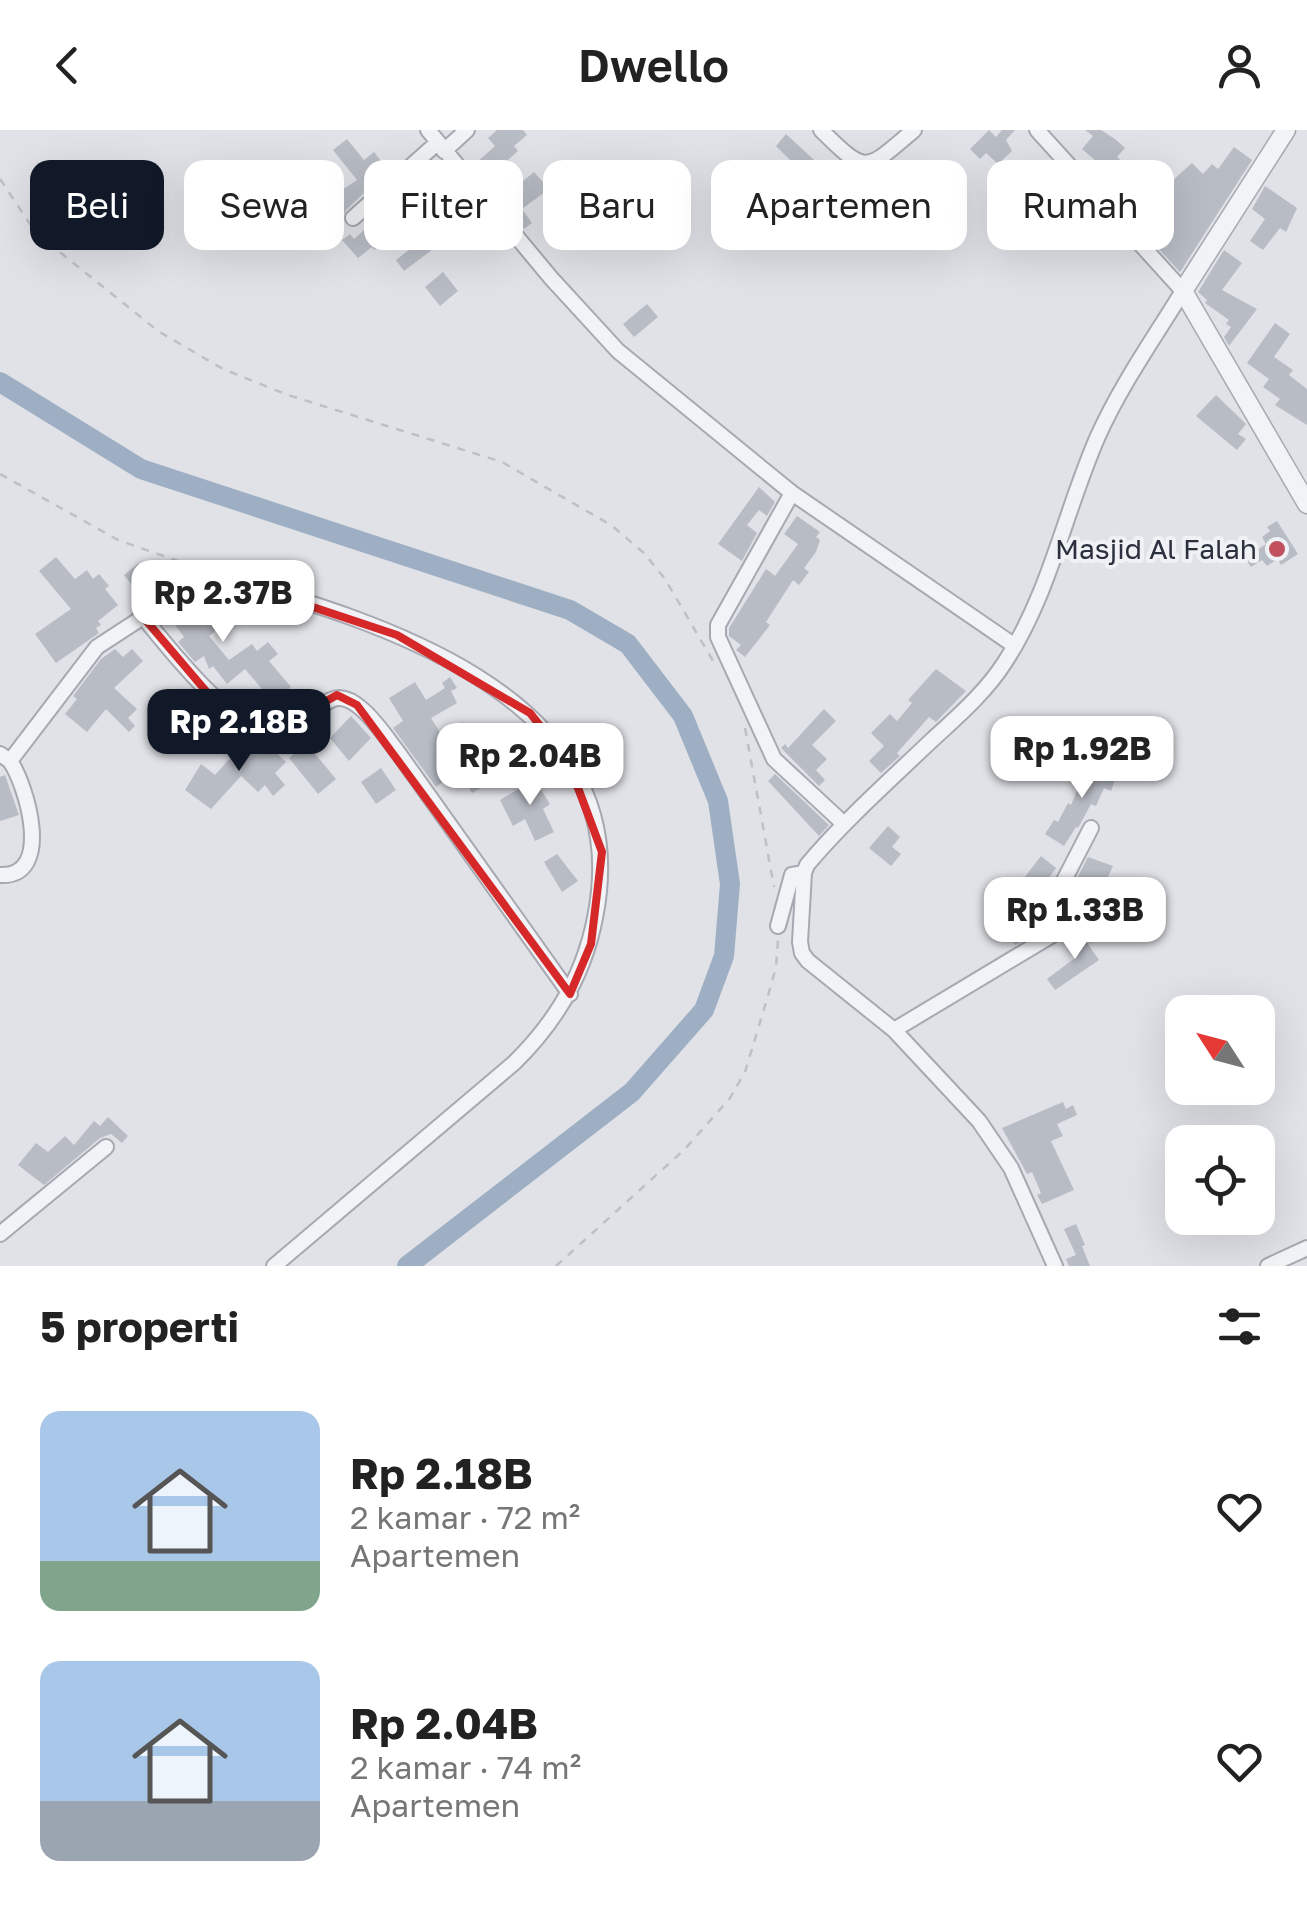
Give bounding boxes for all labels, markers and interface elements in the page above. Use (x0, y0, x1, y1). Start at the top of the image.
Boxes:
icon: back (40, 38, 95, 93)
text: Dwello (578, 38, 729, 92)
icon: person (1212, 38, 1267, 93)
chip: Beli (30, 160, 164, 250)
chip: Sewa (184, 160, 344, 250)
chip: Filter (364, 160, 523, 250)
chip: Baru (543, 160, 691, 250)
chip: Apartemen (711, 160, 967, 250)
chip: Rumah (987, 160, 1174, 250)
place label: Masjid Al Falah (1055, 532, 1257, 565)
marker: Masjid Al Falah (1266, 538, 1288, 560)
pin: Rp 2.37B (120, 560, 326, 645)
text: Rp 2.37B (153, 573, 293, 611)
pin: Rp 2.18B (136, 689, 342, 774)
text: Rp 2.18B (169, 702, 309, 740)
pin: Rp 1.92B (979, 716, 1185, 801)
pin: Rp 2.04B (427, 723, 633, 808)
text: Rp 1.92B (1012, 729, 1152, 767)
text: Rp 2.04B (458, 736, 602, 774)
pin: Rp 1.33B (972, 877, 1178, 962)
text: Rp 1.33B (1006, 890, 1144, 928)
north arrow (1165, 995, 1275, 1105)
map controls (1165, 995, 1275, 1235)
button: locate (1165, 1125, 1275, 1235)
icon: filters (1212, 1299, 1267, 1354)
text: 5 properti (40, 1301, 239, 1351)
text: Rp 2.18B (350, 1448, 533, 1498)
icon: home (120, 1451, 240, 1571)
icon: heart (1212, 1484, 1267, 1539)
text: 2 kamar · 72 m² (350, 1498, 580, 1536)
text: Apartemen (350, 1536, 520, 1574)
text: Rp 2.04B (350, 1698, 538, 1748)
icon: home (120, 1701, 240, 1821)
icon: heart (1212, 1734, 1267, 1789)
text: 2 kamar · 74 m² (350, 1748, 581, 1786)
text: Apartemen (350, 1786, 520, 1824)

